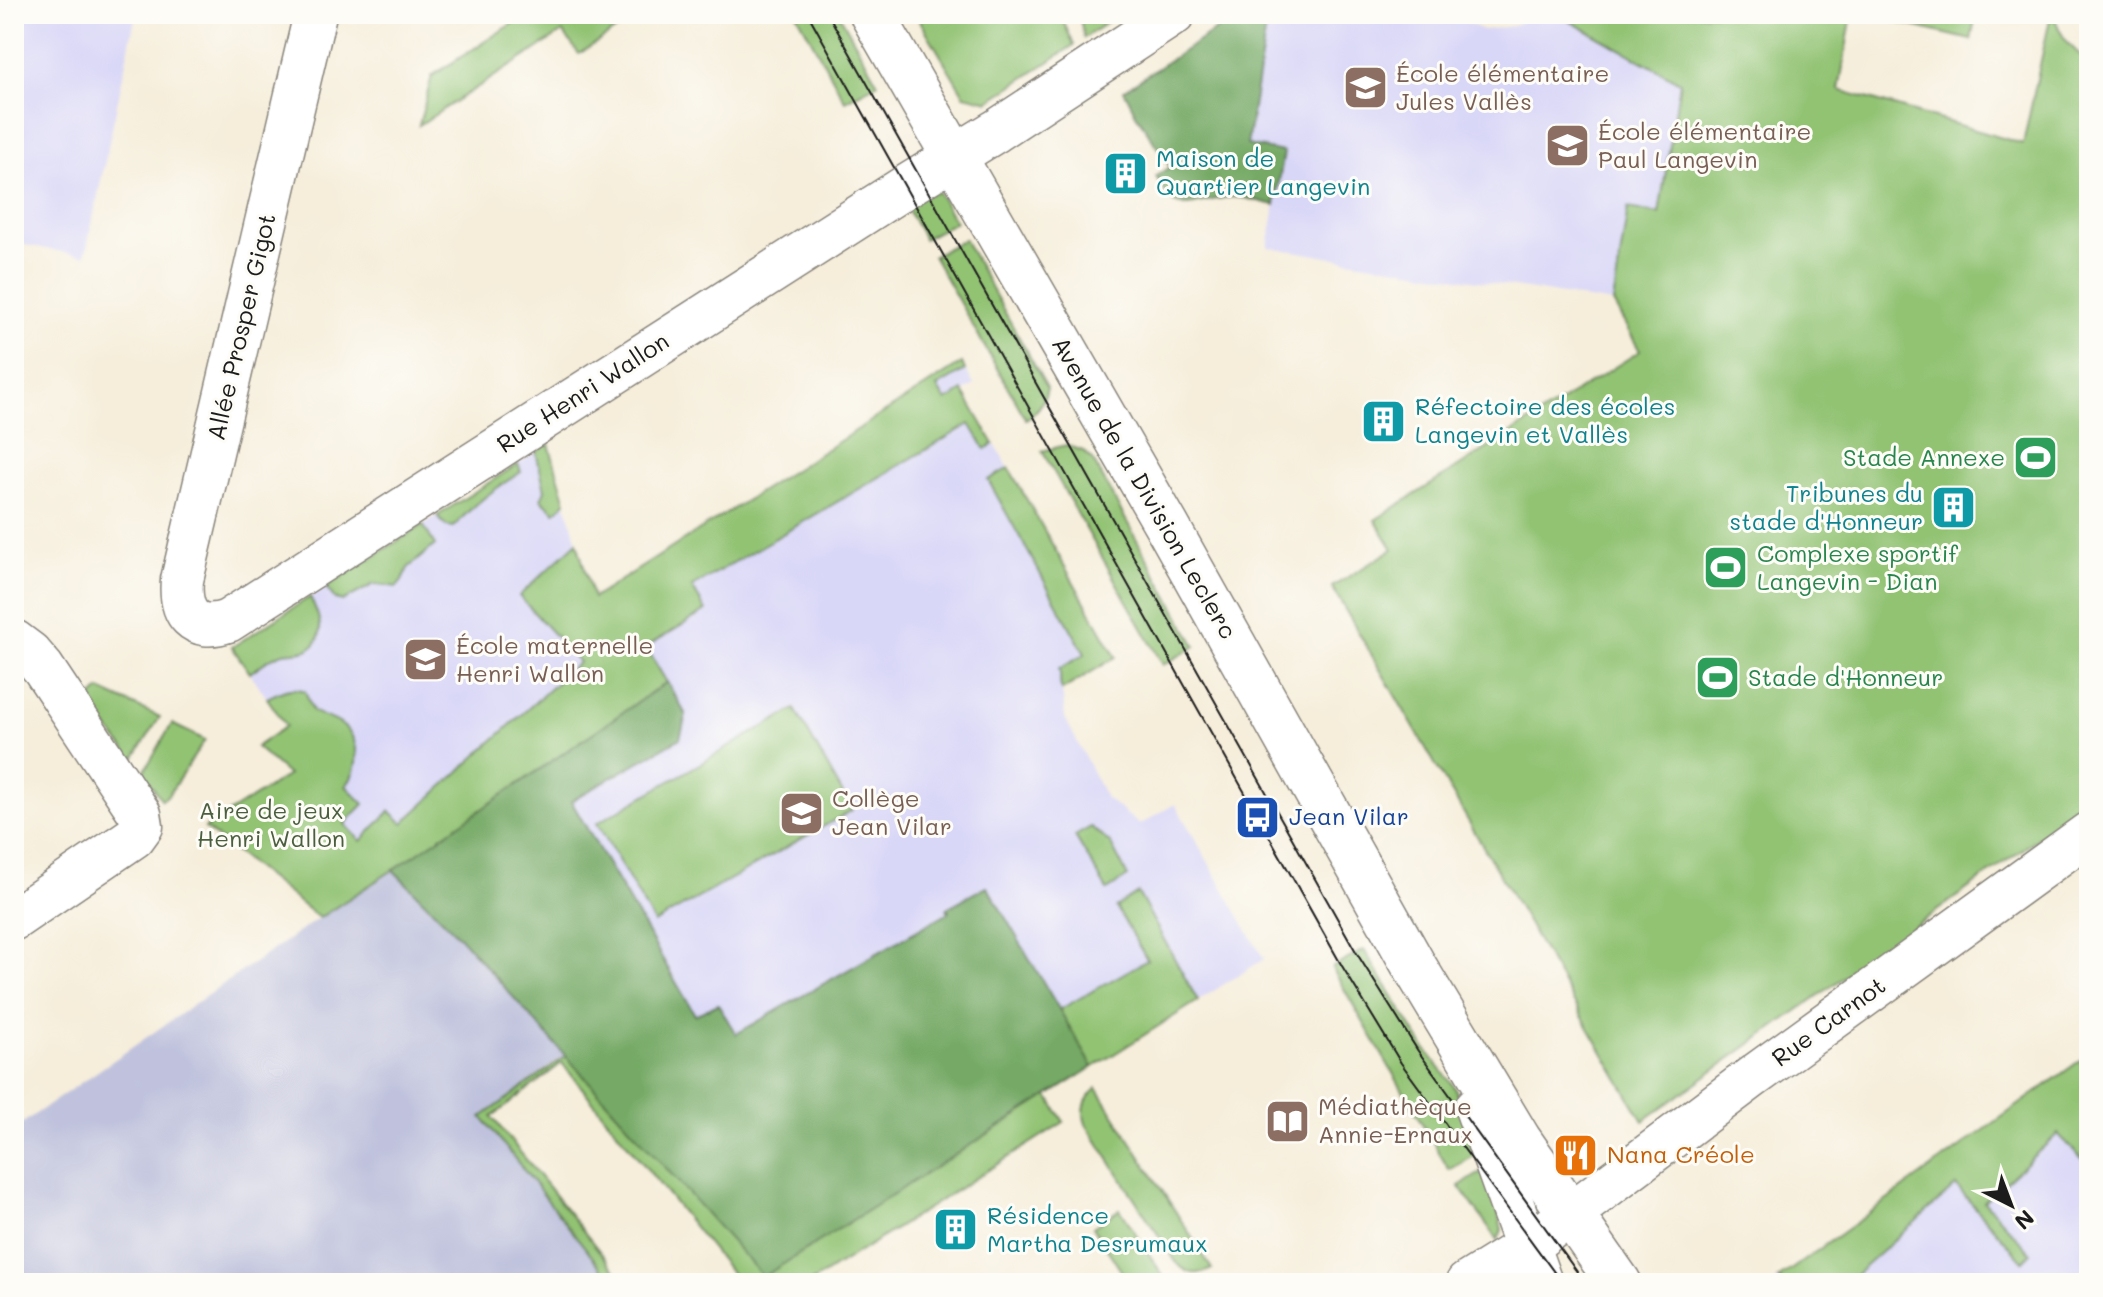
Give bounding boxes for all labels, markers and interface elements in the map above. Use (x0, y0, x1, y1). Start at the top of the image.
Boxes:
place label: École élémentaire Jules Vallès (1396, 57, 1609, 116)
school or university icon: École élémentaire Jules Vallès (1341, 64, 1389, 112)
place label: École élémentaire Paul Langevin (1598, 115, 1811, 174)
school or university icon: École élémentaire Paul Langevin (1543, 122, 1591, 170)
place label: Maison de Quartier Langevin (1156, 142, 1370, 201)
building icon: Maison de Quartier Langevin (1101, 149, 1149, 197)
street label: Allée Prosper Gigot (199, 210, 282, 443)
street label: Rue Henri Wallon (490, 325, 674, 459)
street label: Avenue de la Division Leclerc (1046, 331, 1245, 644)
place label: Réfectoire des écoles Langevin et Vallès (1415, 390, 1675, 449)
building icon: Réfectoire des écoles Langevin et Vallès (1360, 397, 1408, 445)
sports icon: Stade Annexe (2012, 434, 2060, 482)
place label: Stade Annexe (1843, 441, 2005, 472)
place label: Tribunes du stade d'Honneur (1730, 477, 1923, 536)
building icon: Tribunes du stade d'Honneur (1930, 484, 1978, 532)
place label: Complexe sportif Langevin - Dian (1757, 537, 1959, 596)
sports icon: Complexe sportif Langevin - Dian (1702, 544, 1750, 592)
place label: École maternelle Henri Wallon (456, 629, 653, 688)
school or university icon: École maternelle Henri Wallon (401, 636, 449, 684)
sports icon: Stade d'Honneur (1693, 654, 1741, 702)
place label: Stade d'Honneur (1748, 661, 1943, 692)
place label: Collège Jean Vilar (832, 782, 952, 841)
school or university icon: Collège Jean Vilar (777, 789, 825, 837)
bus stop icon: Jean Vilar (1234, 793, 1282, 841)
park label: Aire de jeux Henri Wallon (197, 794, 345, 853)
place label: Jean Vilar (1289, 800, 1409, 831)
street label: Rue Carnot (1765, 969, 1891, 1072)
place label: Médiathèque Annie-Ernaux (1318, 1090, 1473, 1149)
library icon: Médiathèque Annie-Ernaux (1263, 1097, 1311, 1145)
restaurant icon: Nana Créole (1552, 1131, 1600, 1179)
place label: Nana Créole (1607, 1138, 1755, 1169)
north arrow (1971, 1165, 2051, 1245)
place label: Résidence Martha Desrumaux (987, 1199, 1207, 1258)
text: N (2009, 1204, 2041, 1237)
building icon: Résidence Martha Desrumaux (932, 1206, 980, 1254)

